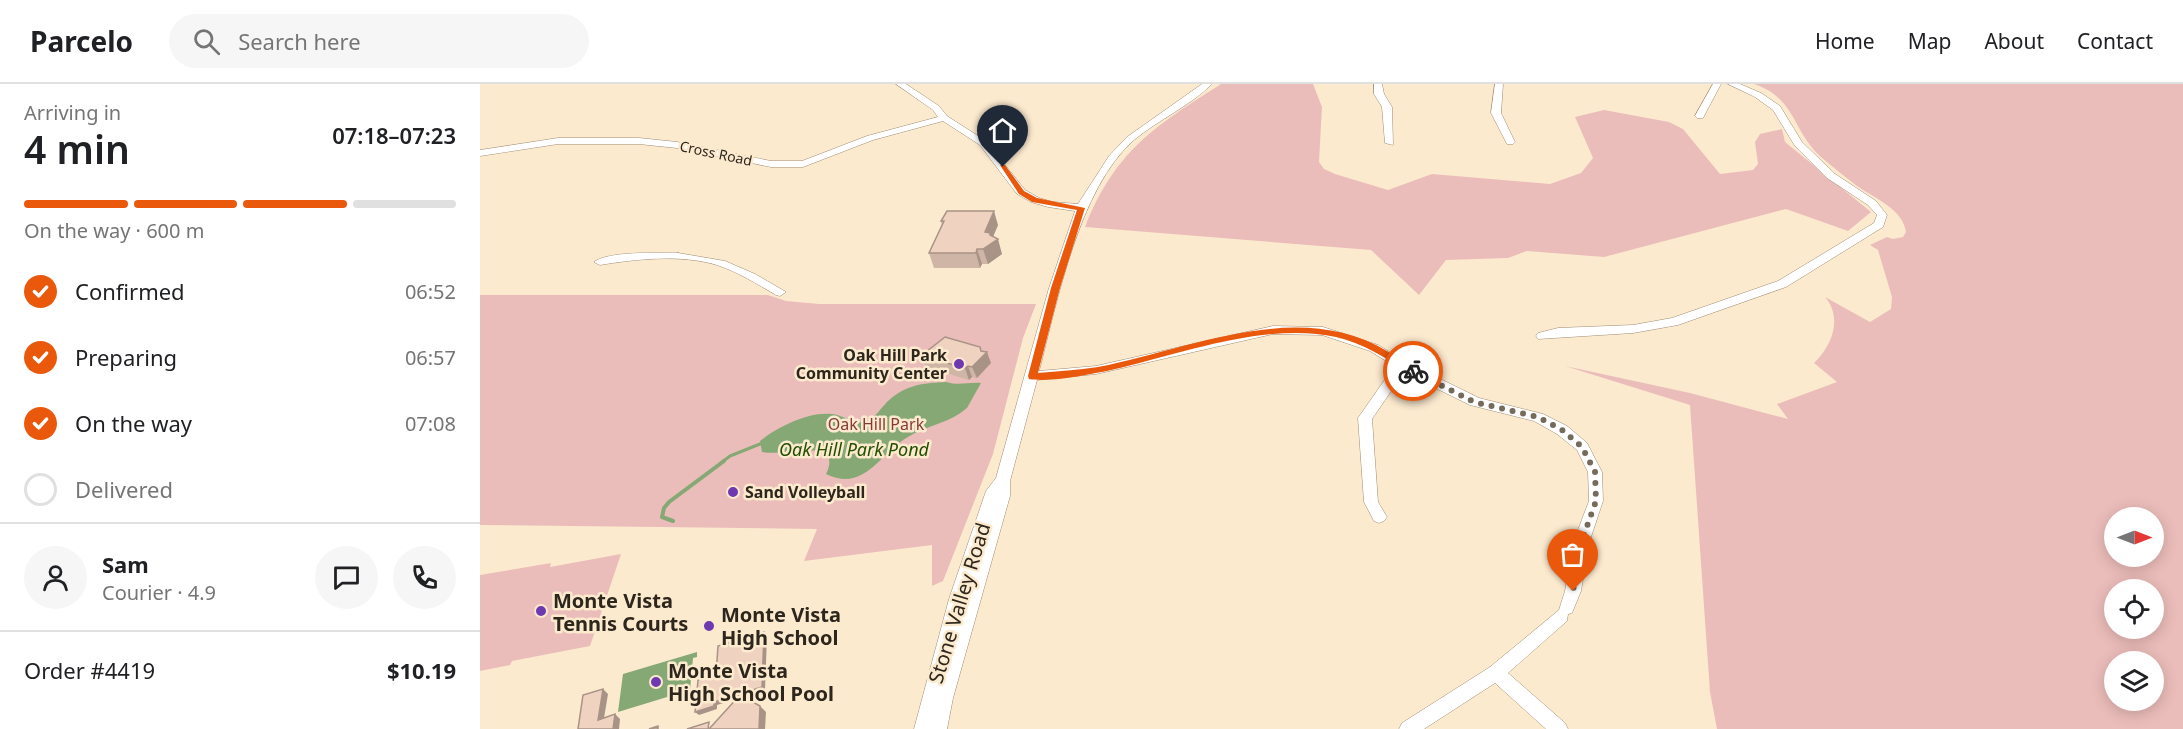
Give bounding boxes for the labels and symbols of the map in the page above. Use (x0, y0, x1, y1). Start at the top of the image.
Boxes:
pin (977, 105, 1028, 167)
street label: Cross Road (678, 136, 754, 170)
courier (1383, 341, 1443, 401)
place label: Oak Hill Park Community Center (796, 344, 947, 384)
marker: Oak Hill Park Community Center (952, 357, 966, 371)
park label: Oak Hill Park (828, 413, 925, 435)
water label: Oak Hill Park Pond (779, 437, 930, 461)
place label: Sand Volleyball (745, 481, 865, 503)
marker: Sand Volleyball (726, 485, 740, 499)
north arrow (2104, 507, 2164, 567)
street label: Stone Valley Road (922, 519, 996, 687)
pin (1547, 529, 1598, 591)
place label: Monte Vista Tennis Courts (553, 587, 688, 637)
place label: Monte Vista High School (721, 601, 841, 651)
marker: Monte Vista Tennis Courts (534, 604, 548, 618)
marker: Monte Vista High School (702, 619, 716, 633)
place label: Monte Vista High School Pool (668, 657, 834, 707)
marker: Monte Vista High School Pool (649, 675, 663, 689)

